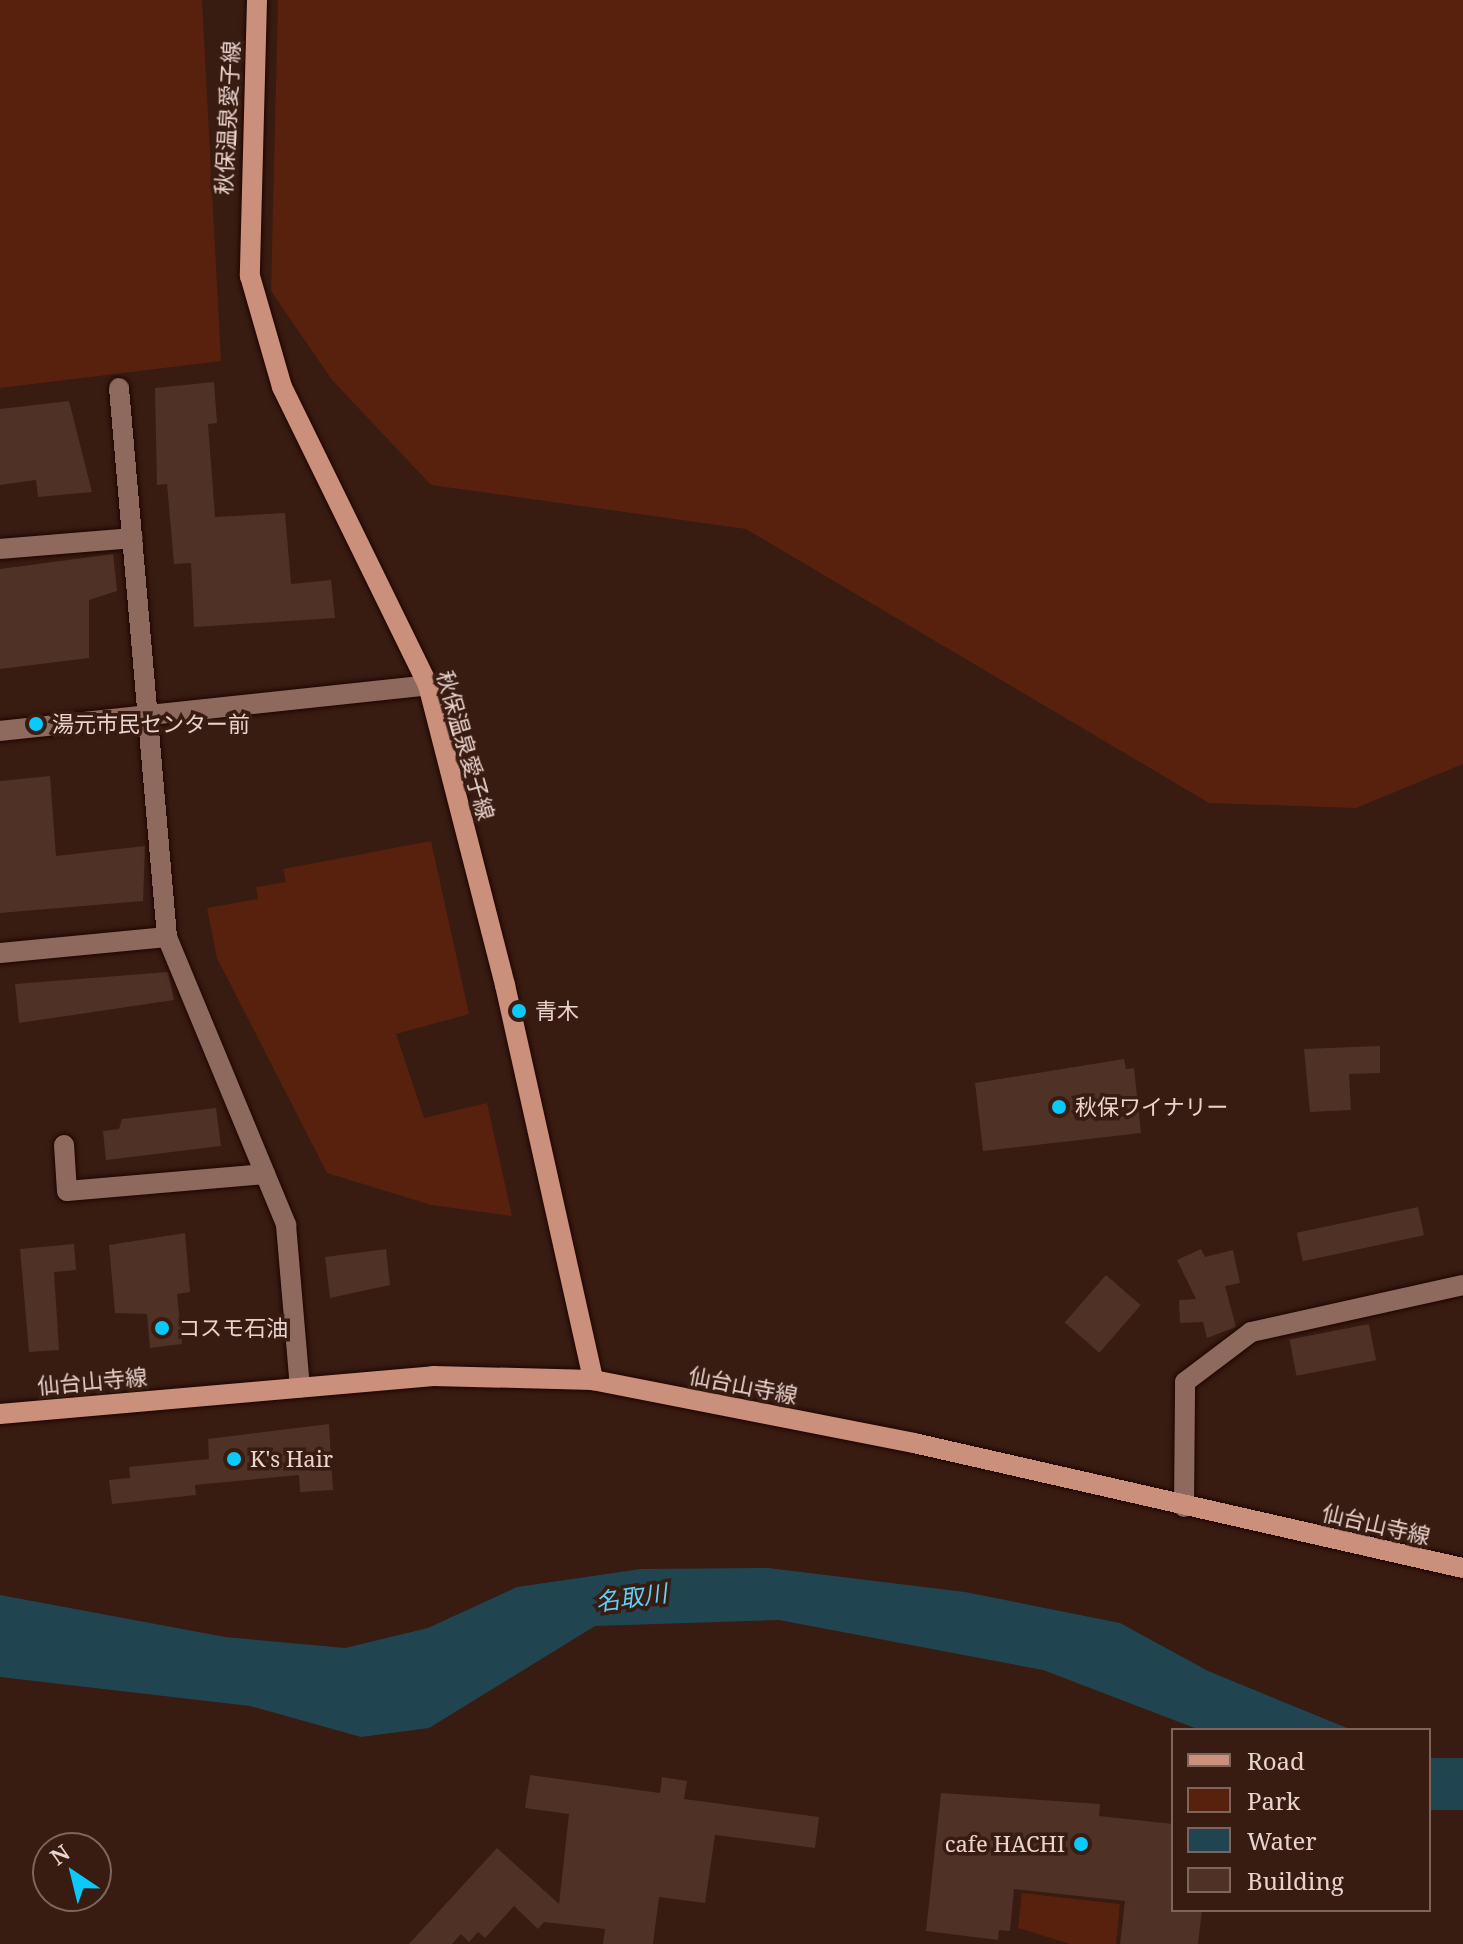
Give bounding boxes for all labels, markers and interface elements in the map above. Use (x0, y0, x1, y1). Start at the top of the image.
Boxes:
street label: 秋保温泉愛子線 (210, 40, 244, 196)
street label: 秋保温泉愛子線 (432, 667, 500, 823)
place label: 湯元市民センター前 (52, 711, 250, 737)
marker: 湯元市民センター前 (27, 715, 45, 733)
place label: 青木 (535, 998, 579, 1024)
marker: 青木 (510, 1002, 528, 1020)
place label: 秋保ワイナリー (1075, 1094, 1229, 1120)
marker: 秋保ワイナリー (1050, 1098, 1068, 1116)
place label: コスモ石油 (178, 1315, 288, 1341)
marker: コスモ石油 (153, 1319, 171, 1337)
street label: 仙台山寺線 (686, 1362, 800, 1408)
street label: 仙台山寺線 (36, 1363, 148, 1399)
place label: K's Hair (250, 1446, 333, 1472)
marker: K's Hair (225, 1450, 243, 1468)
street label: 仙台山寺線 (1319, 1499, 1433, 1549)
water label: 名取川 (593, 1578, 669, 1616)
legend (1171, 1728, 1431, 1912)
text: Road (1247, 1744, 1305, 1777)
text: Park (1247, 1784, 1300, 1817)
text: Water (1247, 1824, 1317, 1857)
place label: cafe HACHI (945, 1831, 1065, 1857)
north arrow (32, 1832, 112, 1912)
marker: cafe HACHI (1072, 1835, 1090, 1853)
text: N (44, 1837, 75, 1871)
text: Building (1247, 1864, 1344, 1897)

